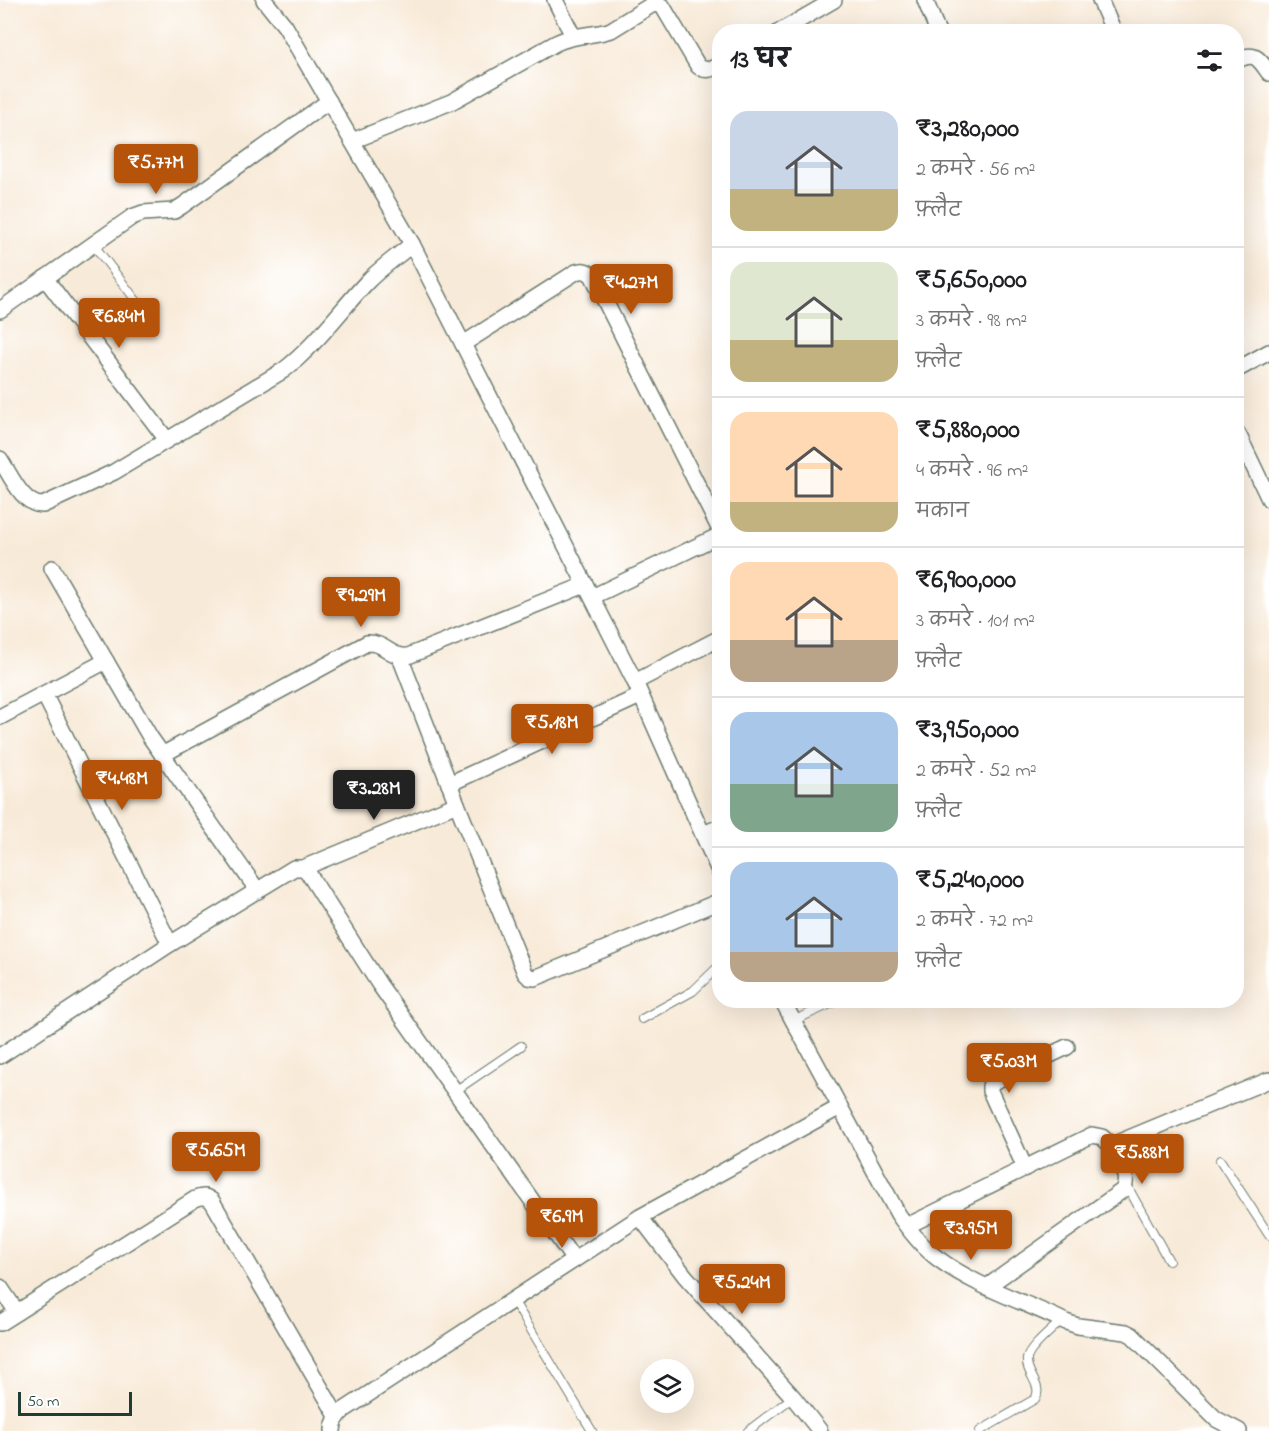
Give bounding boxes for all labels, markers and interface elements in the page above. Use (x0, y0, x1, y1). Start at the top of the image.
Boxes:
text: 13 घर (730, 42, 790, 80)
icon: filters (1193, 44, 1226, 77)
text: ₹3,280,000 (916, 111, 1019, 149)
icon: home (778, 135, 850, 207)
pin: ₹5.77M (107, 144, 205, 195)
text: ₹5.77M (128, 149, 184, 178)
text: 2 कमरे · 56 m² (916, 156, 1036, 185)
text: फ़्लैट (916, 197, 962, 226)
text: ₹5,650,000 (916, 262, 1027, 300)
pin: ₹4.27M (582, 264, 680, 315)
text: ₹4.27M (604, 269, 658, 298)
icon: home (778, 286, 850, 358)
pin: ₹6.84M (70, 298, 168, 349)
text: ₹6.84M (93, 303, 145, 332)
text: 3 कमरे · 98 m² (916, 307, 1027, 336)
text: फ़्लैट (916, 348, 962, 377)
text: ₹5,880,000 (916, 412, 1020, 450)
icon: home (778, 436, 850, 508)
text: 4 कमरे · 96 m² (916, 457, 1028, 486)
text: मकान (916, 498, 969, 527)
text: ₹6,900,000 (916, 562, 1016, 600)
pin: ₹9.29M (312, 577, 410, 628)
text: ₹9.29M (336, 582, 386, 611)
icon: home (778, 586, 850, 658)
text: 3 कमरे · 101 m² (916, 607, 1035, 636)
text: फ़्लैट (916, 648, 962, 677)
pin: ₹5.18M (503, 704, 601, 755)
text: ₹5.18M (525, 709, 579, 738)
text: ₹3,950,000 (916, 712, 1019, 750)
icon: home (778, 736, 850, 808)
text: 2 कमरे · 52 m² (916, 757, 1037, 786)
pin: ₹4.48M (73, 760, 171, 811)
text: ₹4.48M (96, 765, 148, 794)
pin: ₹3.28M (325, 770, 423, 821)
text: ₹3.28M (347, 775, 401, 804)
text: फ़्लैट (916, 798, 962, 827)
text: ₹5,240,000 (916, 862, 1024, 900)
icon: home (778, 886, 850, 958)
text: 2 कमरे · 72 m² (916, 907, 1033, 936)
text: फ़्लैट (916, 948, 962, 977)
pin: ₹5.03M (960, 1043, 1058, 1094)
text: ₹5.03M (981, 1048, 1037, 1077)
pin: ₹5.65M (167, 1132, 265, 1183)
pin: ₹5.88M (1093, 1134, 1191, 1185)
text: ₹5.65M (186, 1137, 246, 1166)
text: ₹5.88M (1115, 1139, 1169, 1168)
pin: ₹6.9M (520, 1198, 604, 1249)
text: ₹6.9M (540, 1203, 584, 1232)
pin: ₹3.95M (922, 1210, 1020, 1261)
text: ₹3.95M (944, 1215, 998, 1244)
pin: ₹5.24M (693, 1264, 791, 1315)
text: ₹5.24M (713, 1269, 771, 1298)
map controls (640, 1359, 694, 1413)
button: layers (640, 1359, 694, 1413)
scale bar (18, 1389, 132, 1416)
text: 50 m (27, 1390, 59, 1414)

